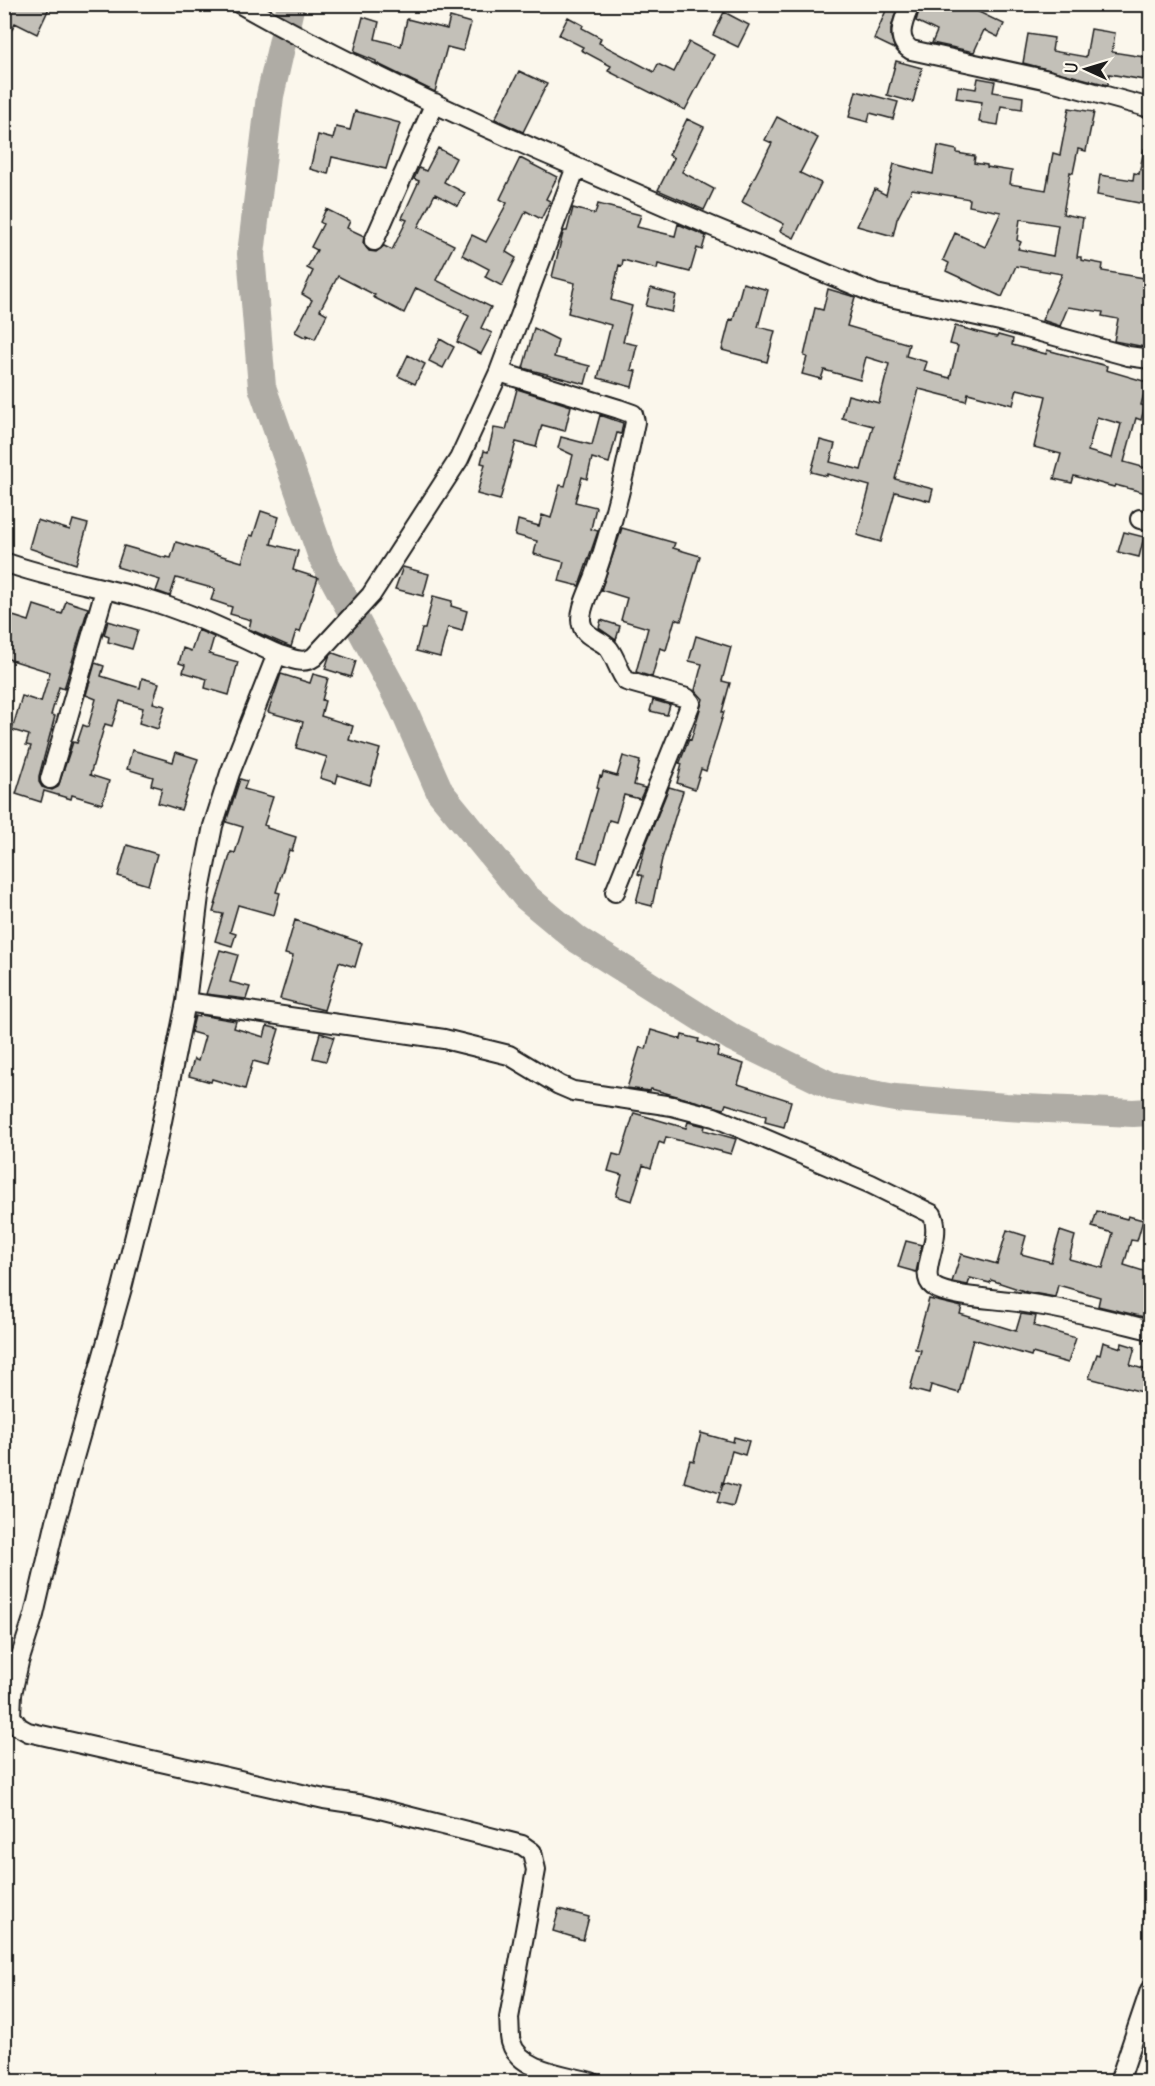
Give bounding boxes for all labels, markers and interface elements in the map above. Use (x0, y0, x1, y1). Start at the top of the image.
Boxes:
north arrow (1056, 39, 1116, 99)
text: U (1061, 62, 1081, 74)

